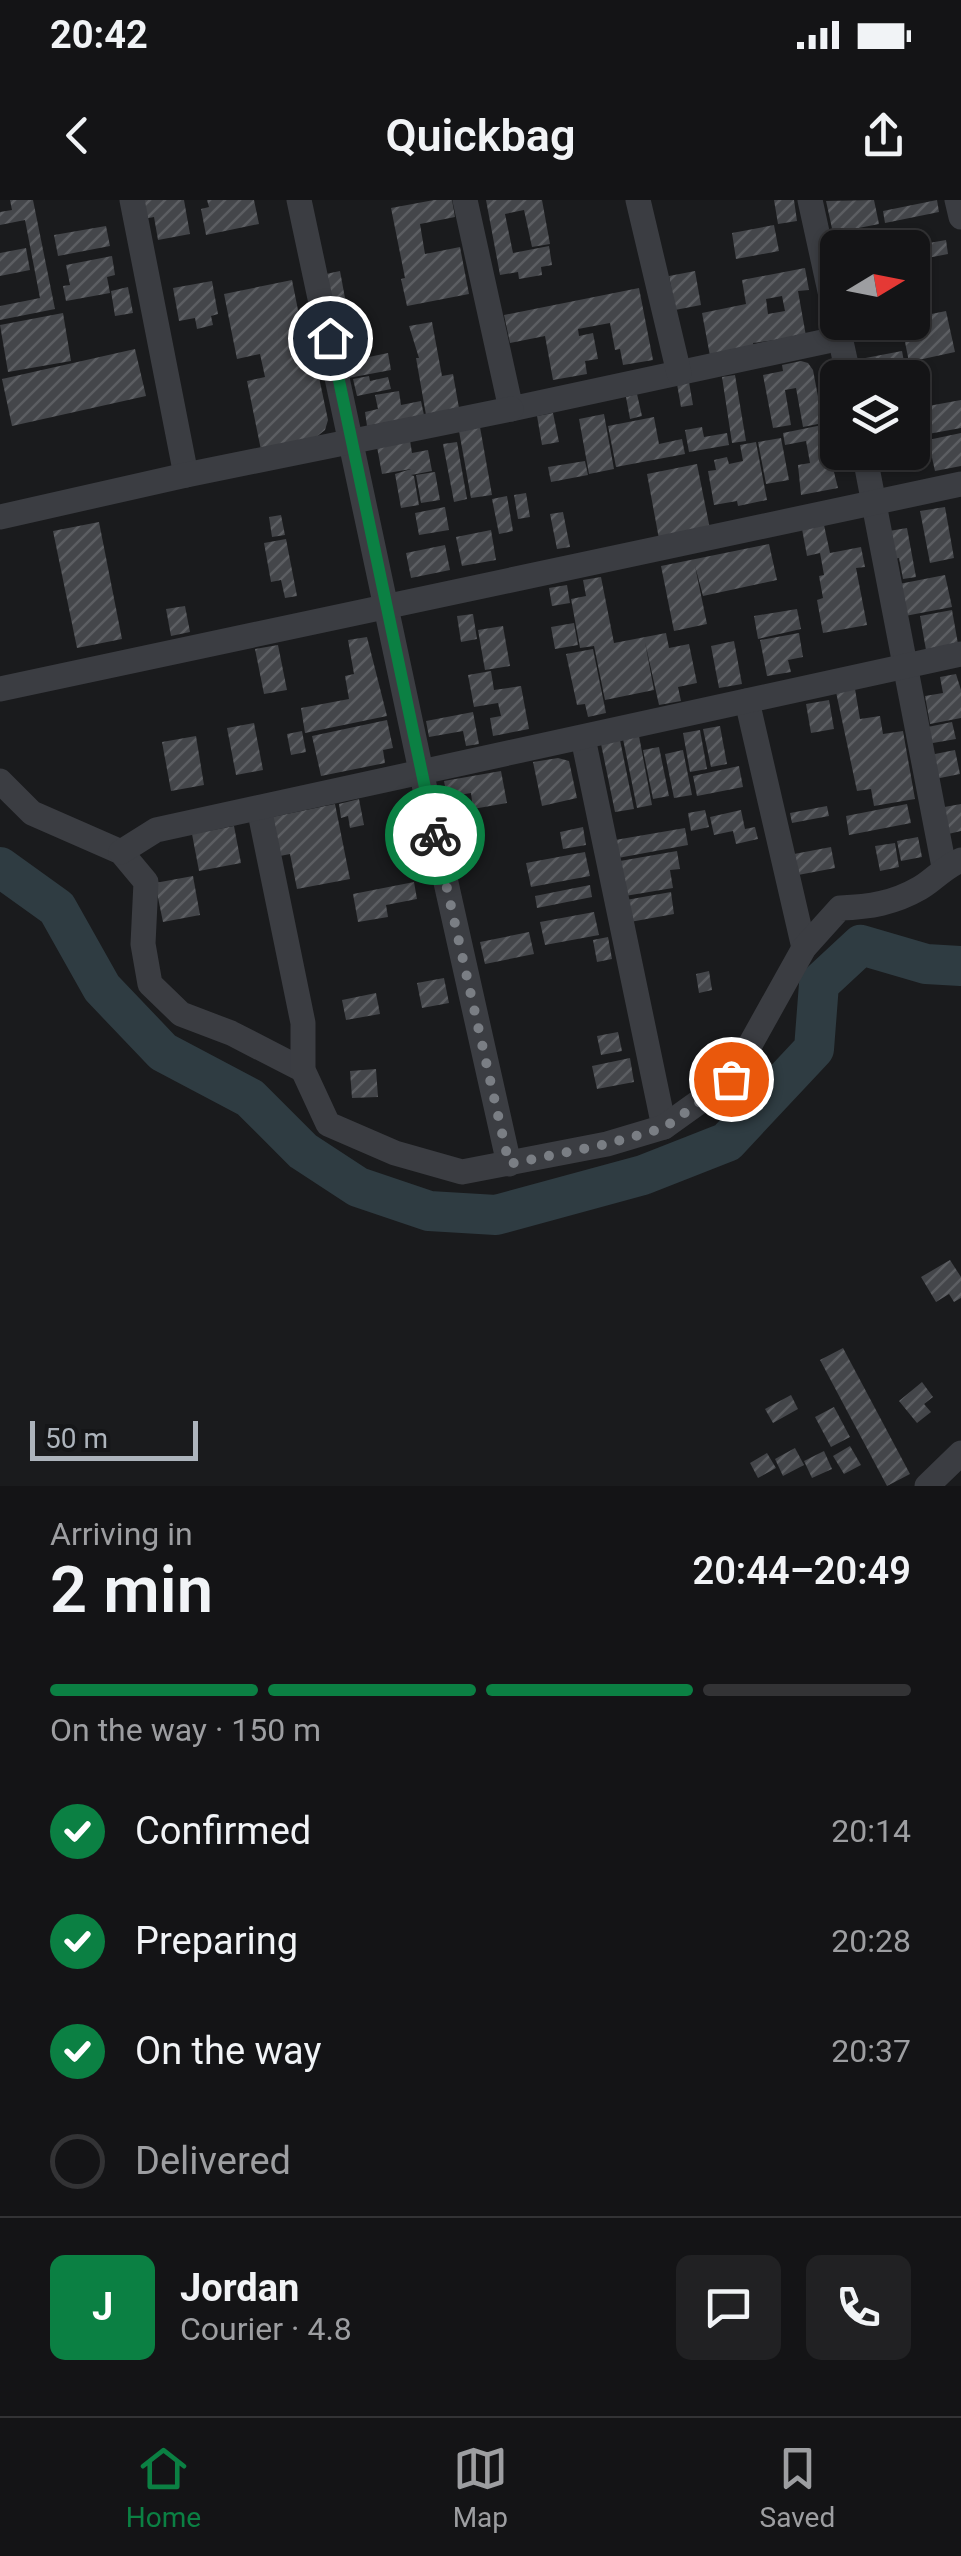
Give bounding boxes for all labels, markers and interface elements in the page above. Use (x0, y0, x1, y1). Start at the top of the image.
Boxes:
text: 20:42 (50, 13, 148, 57)
icon: back (50, 108, 105, 163)
icon: share (856, 108, 911, 163)
text: Quickbag (385, 109, 576, 162)
north arrow (820, 230, 930, 340)
map controls (820, 230, 930, 470)
pin (288, 296, 373, 381)
icon: home (303, 311, 358, 366)
button: layers (820, 360, 930, 470)
courier (385, 785, 485, 885)
icon: bike (408, 808, 463, 863)
pin (689, 1037, 774, 1122)
icon: bag (704, 1052, 759, 1107)
scale bar (30, 1416, 198, 1460)
text: 50 m (45, 1422, 108, 1455)
text: Arriving in (50, 1515, 193, 1553)
text: 20:44–20:49 (692, 1549, 911, 1593)
text: 2 min (50, 1552, 213, 1628)
text: On the way · 150 m (50, 1711, 321, 1749)
icon: check (50, 1804, 105, 1859)
text: Confirmed (135, 1809, 311, 1853)
text: 20:14 (831, 1812, 911, 1850)
icon: check (50, 1914, 105, 1969)
text: Preparing (135, 1919, 298, 1963)
text: 20:28 (831, 1922, 911, 1960)
icon: check (50, 2024, 105, 2079)
text: On the way (135, 2029, 321, 2073)
text: 20:37 (831, 2032, 911, 2070)
text: Delivered (135, 2139, 291, 2183)
button: chat (676, 2255, 781, 2360)
button: phone (806, 2255, 911, 2360)
text: Jordan (180, 2266, 299, 2310)
text: J (92, 2285, 113, 2329)
text: Courier · 4.8 (180, 2310, 352, 2348)
tab: Home (126, 2441, 201, 2534)
tab: Map (453, 2441, 508, 2534)
tab: Saved (760, 2441, 835, 2534)

